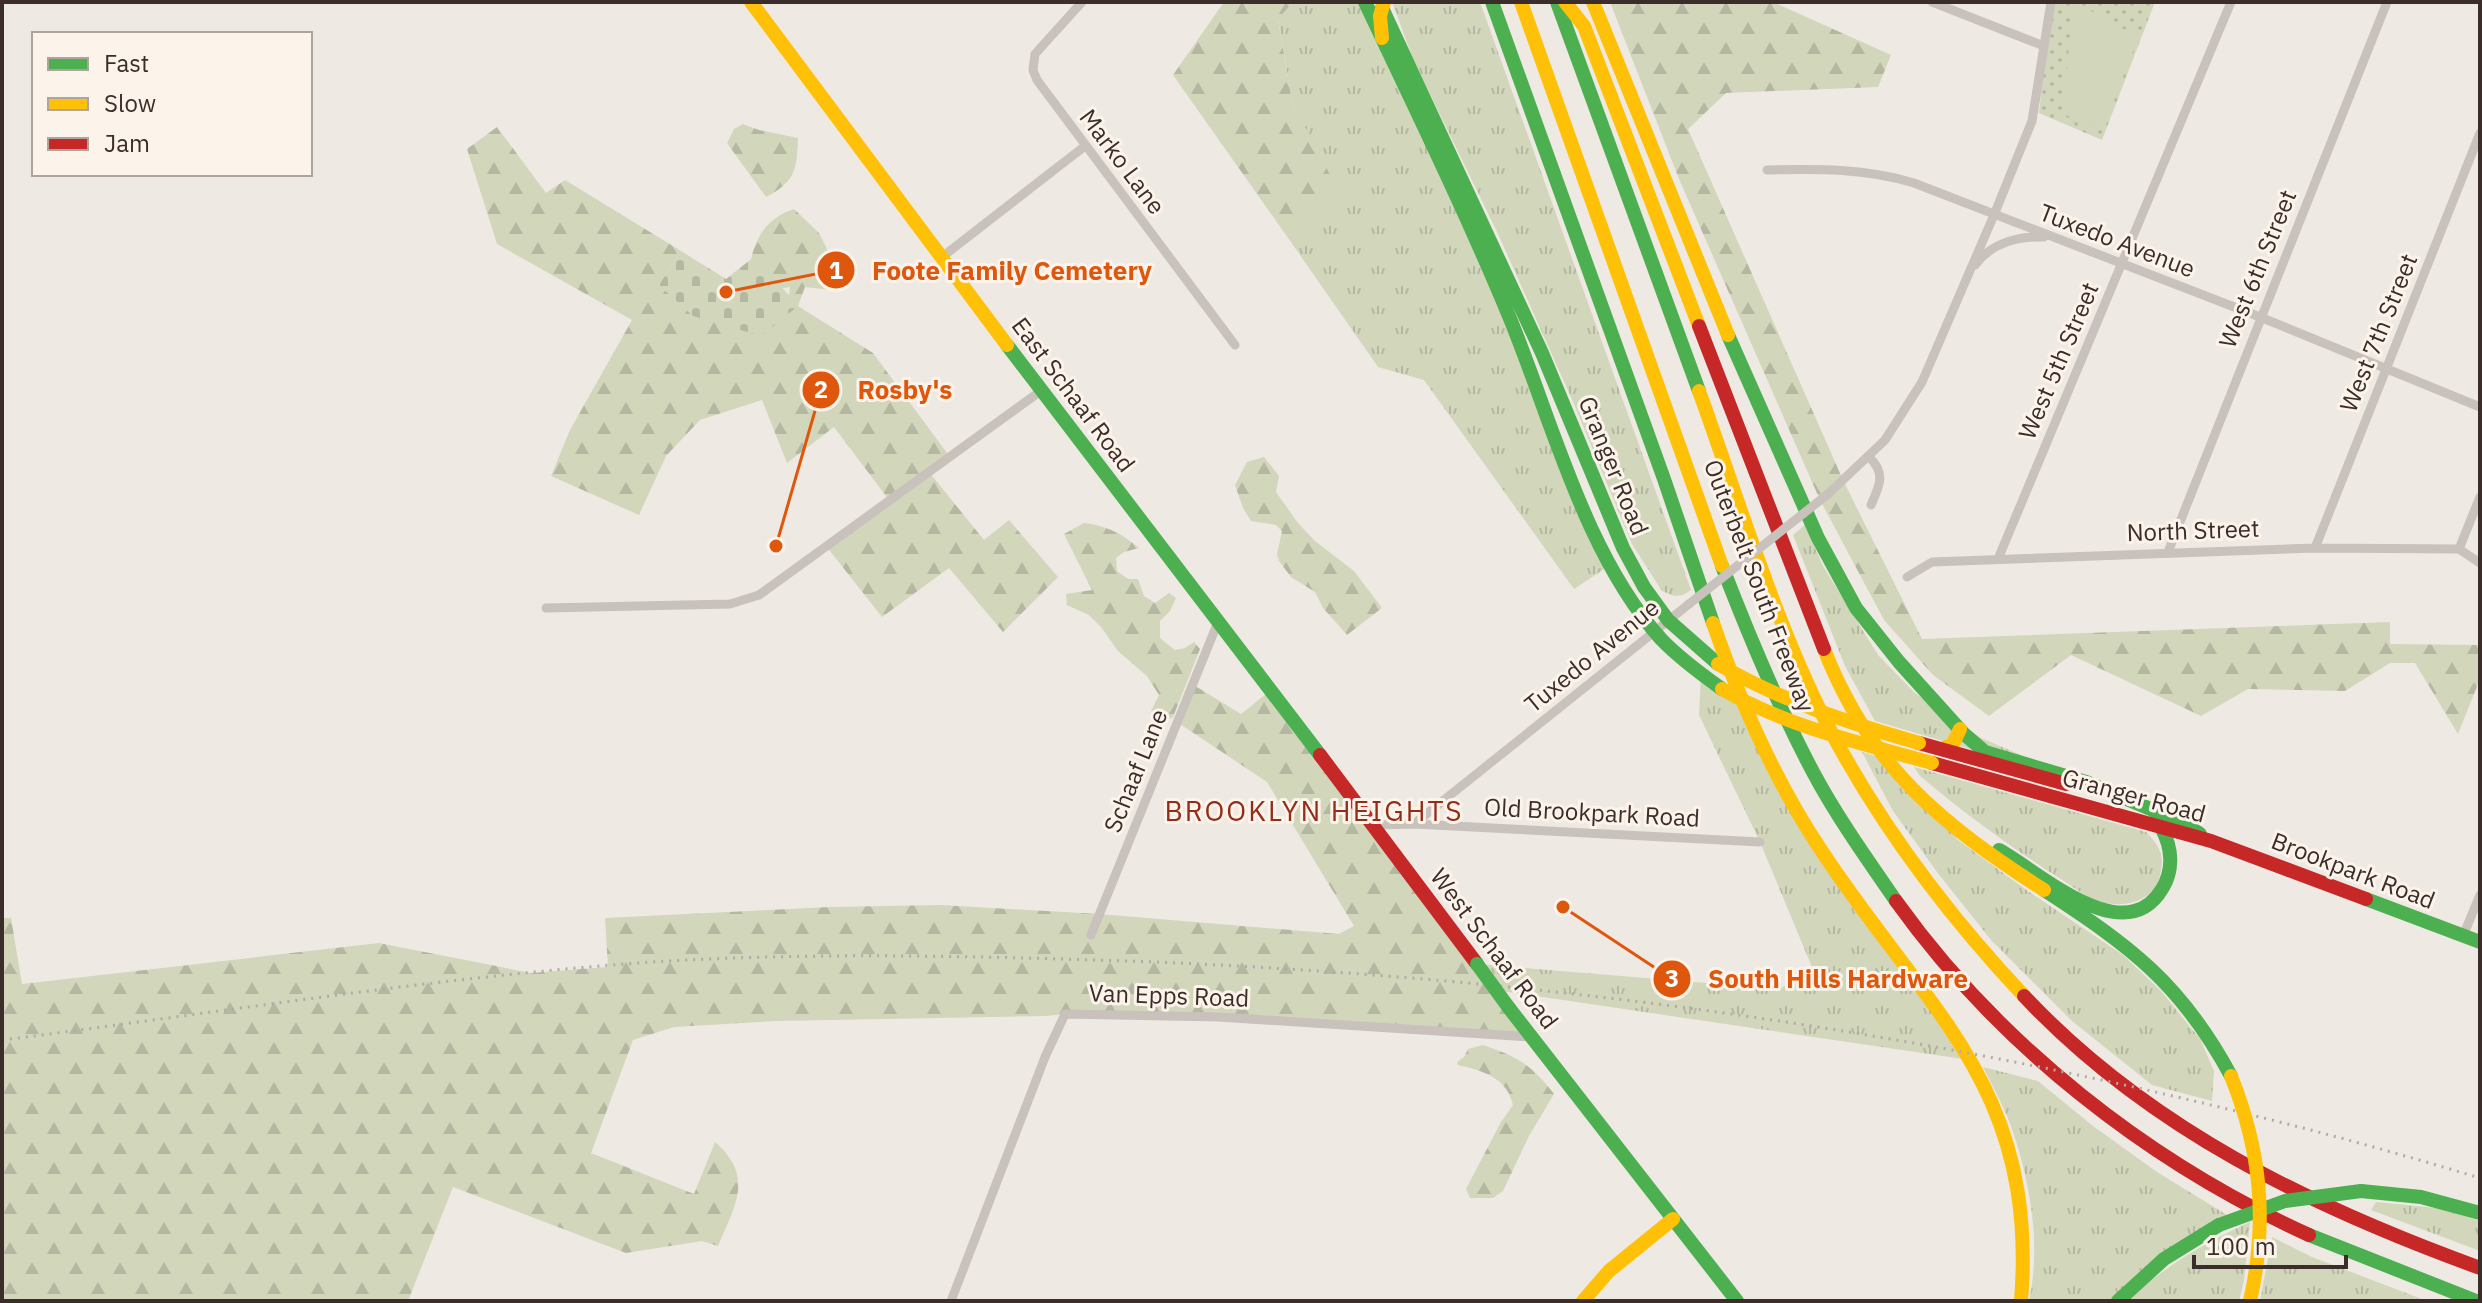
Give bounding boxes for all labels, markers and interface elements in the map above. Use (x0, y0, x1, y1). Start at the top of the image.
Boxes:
legend (32, 32, 312, 176)
text: Fast (104, 47, 149, 79)
text: Slow (104, 87, 156, 119)
street label: Marko Lane (1073, 102, 1173, 221)
text: Jam (104, 127, 150, 159)
street label: West 6th Street (2211, 185, 2303, 352)
street label: Tuxedo Avenue (2035, 196, 2200, 284)
callout: Foote Family Cemetery (816, 245, 1168, 295)
street label: West 7th Street (2332, 249, 2424, 416)
text: Foote Family Cemetery (872, 253, 1152, 287)
text: 1 (829, 254, 843, 286)
street label: West 5th Street (2011, 277, 2106, 444)
street label: East Schaaf Road (1005, 310, 1143, 478)
callout: Rosby's (801, 365, 968, 415)
text: Rosby's (858, 372, 952, 406)
text: 2 (814, 373, 828, 405)
street label: Granger Road (1572, 391, 1656, 540)
street label: Outerbelt South Freeway (1697, 455, 1823, 716)
street label: North Street (2126, 512, 2260, 548)
street label: Tuxedo Avenue (1517, 591, 1665, 719)
street label: Schaaf Lane (1096, 704, 1174, 837)
street label: Granger Road (2059, 761, 2209, 830)
street label: Old Brookpark Road (1483, 790, 1701, 834)
district label: BROOKLYN HEIGHTS (1165, 792, 1463, 829)
street label: Brookpark Road (2267, 824, 2440, 916)
street label: West Schaaf Road (1424, 861, 1566, 1035)
callout: South Hills Hardware (1652, 954, 1984, 1004)
text: South Hills Hardware (1708, 961, 1968, 995)
text: 3 (1665, 962, 1679, 994)
street label: Van Epps Road (1088, 976, 1250, 1014)
scale bar (2194, 1219, 2346, 1269)
text: 100 m (2206, 1230, 2276, 1262)

